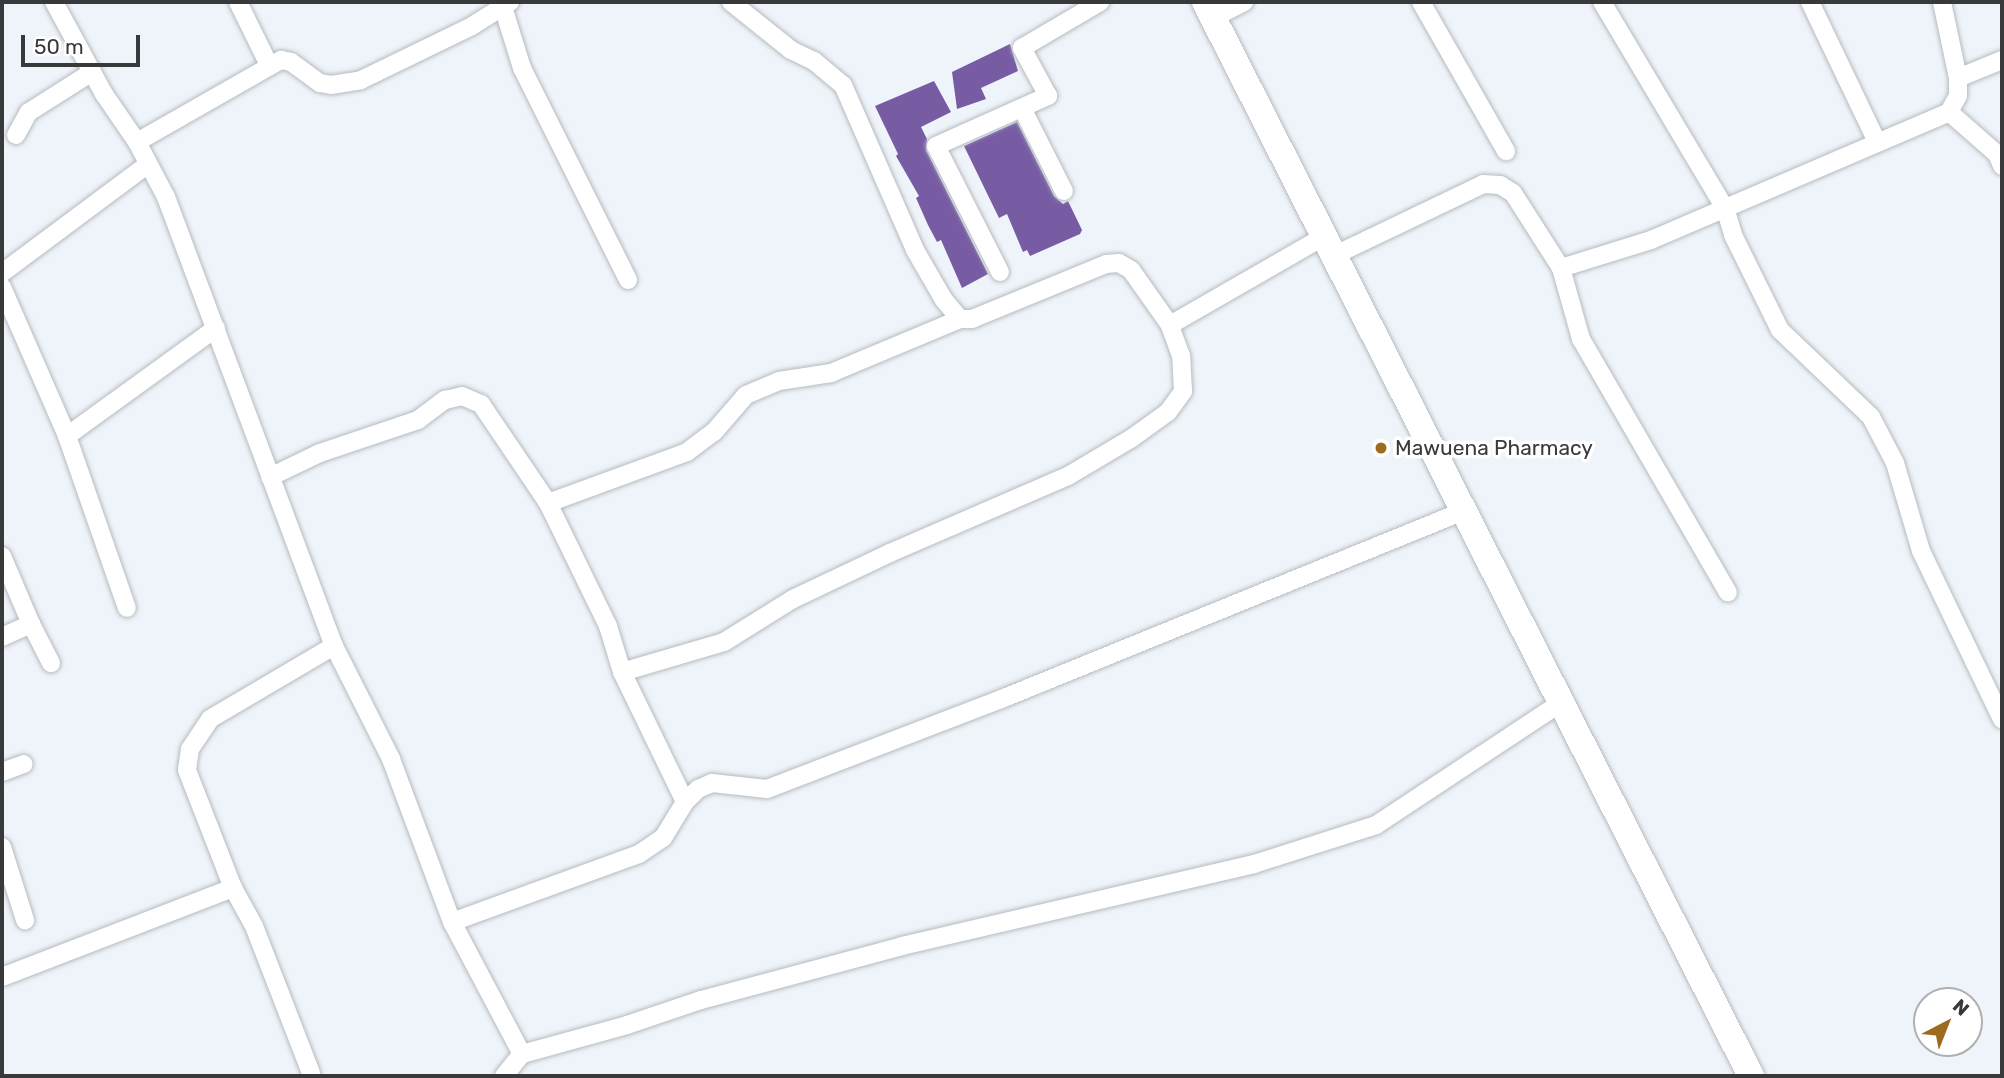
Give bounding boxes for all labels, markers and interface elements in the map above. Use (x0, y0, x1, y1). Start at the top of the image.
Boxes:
scale bar (24, 21, 144, 65)
text: 50 m (34, 34, 84, 59)
place label: Mawuena Pharmacy (1395, 435, 1593, 461)
marker: Mawuena Pharmacy (1373, 440, 1389, 456)
north arrow (1913, 987, 1983, 1057)
text: N (1948, 994, 1974, 1021)

